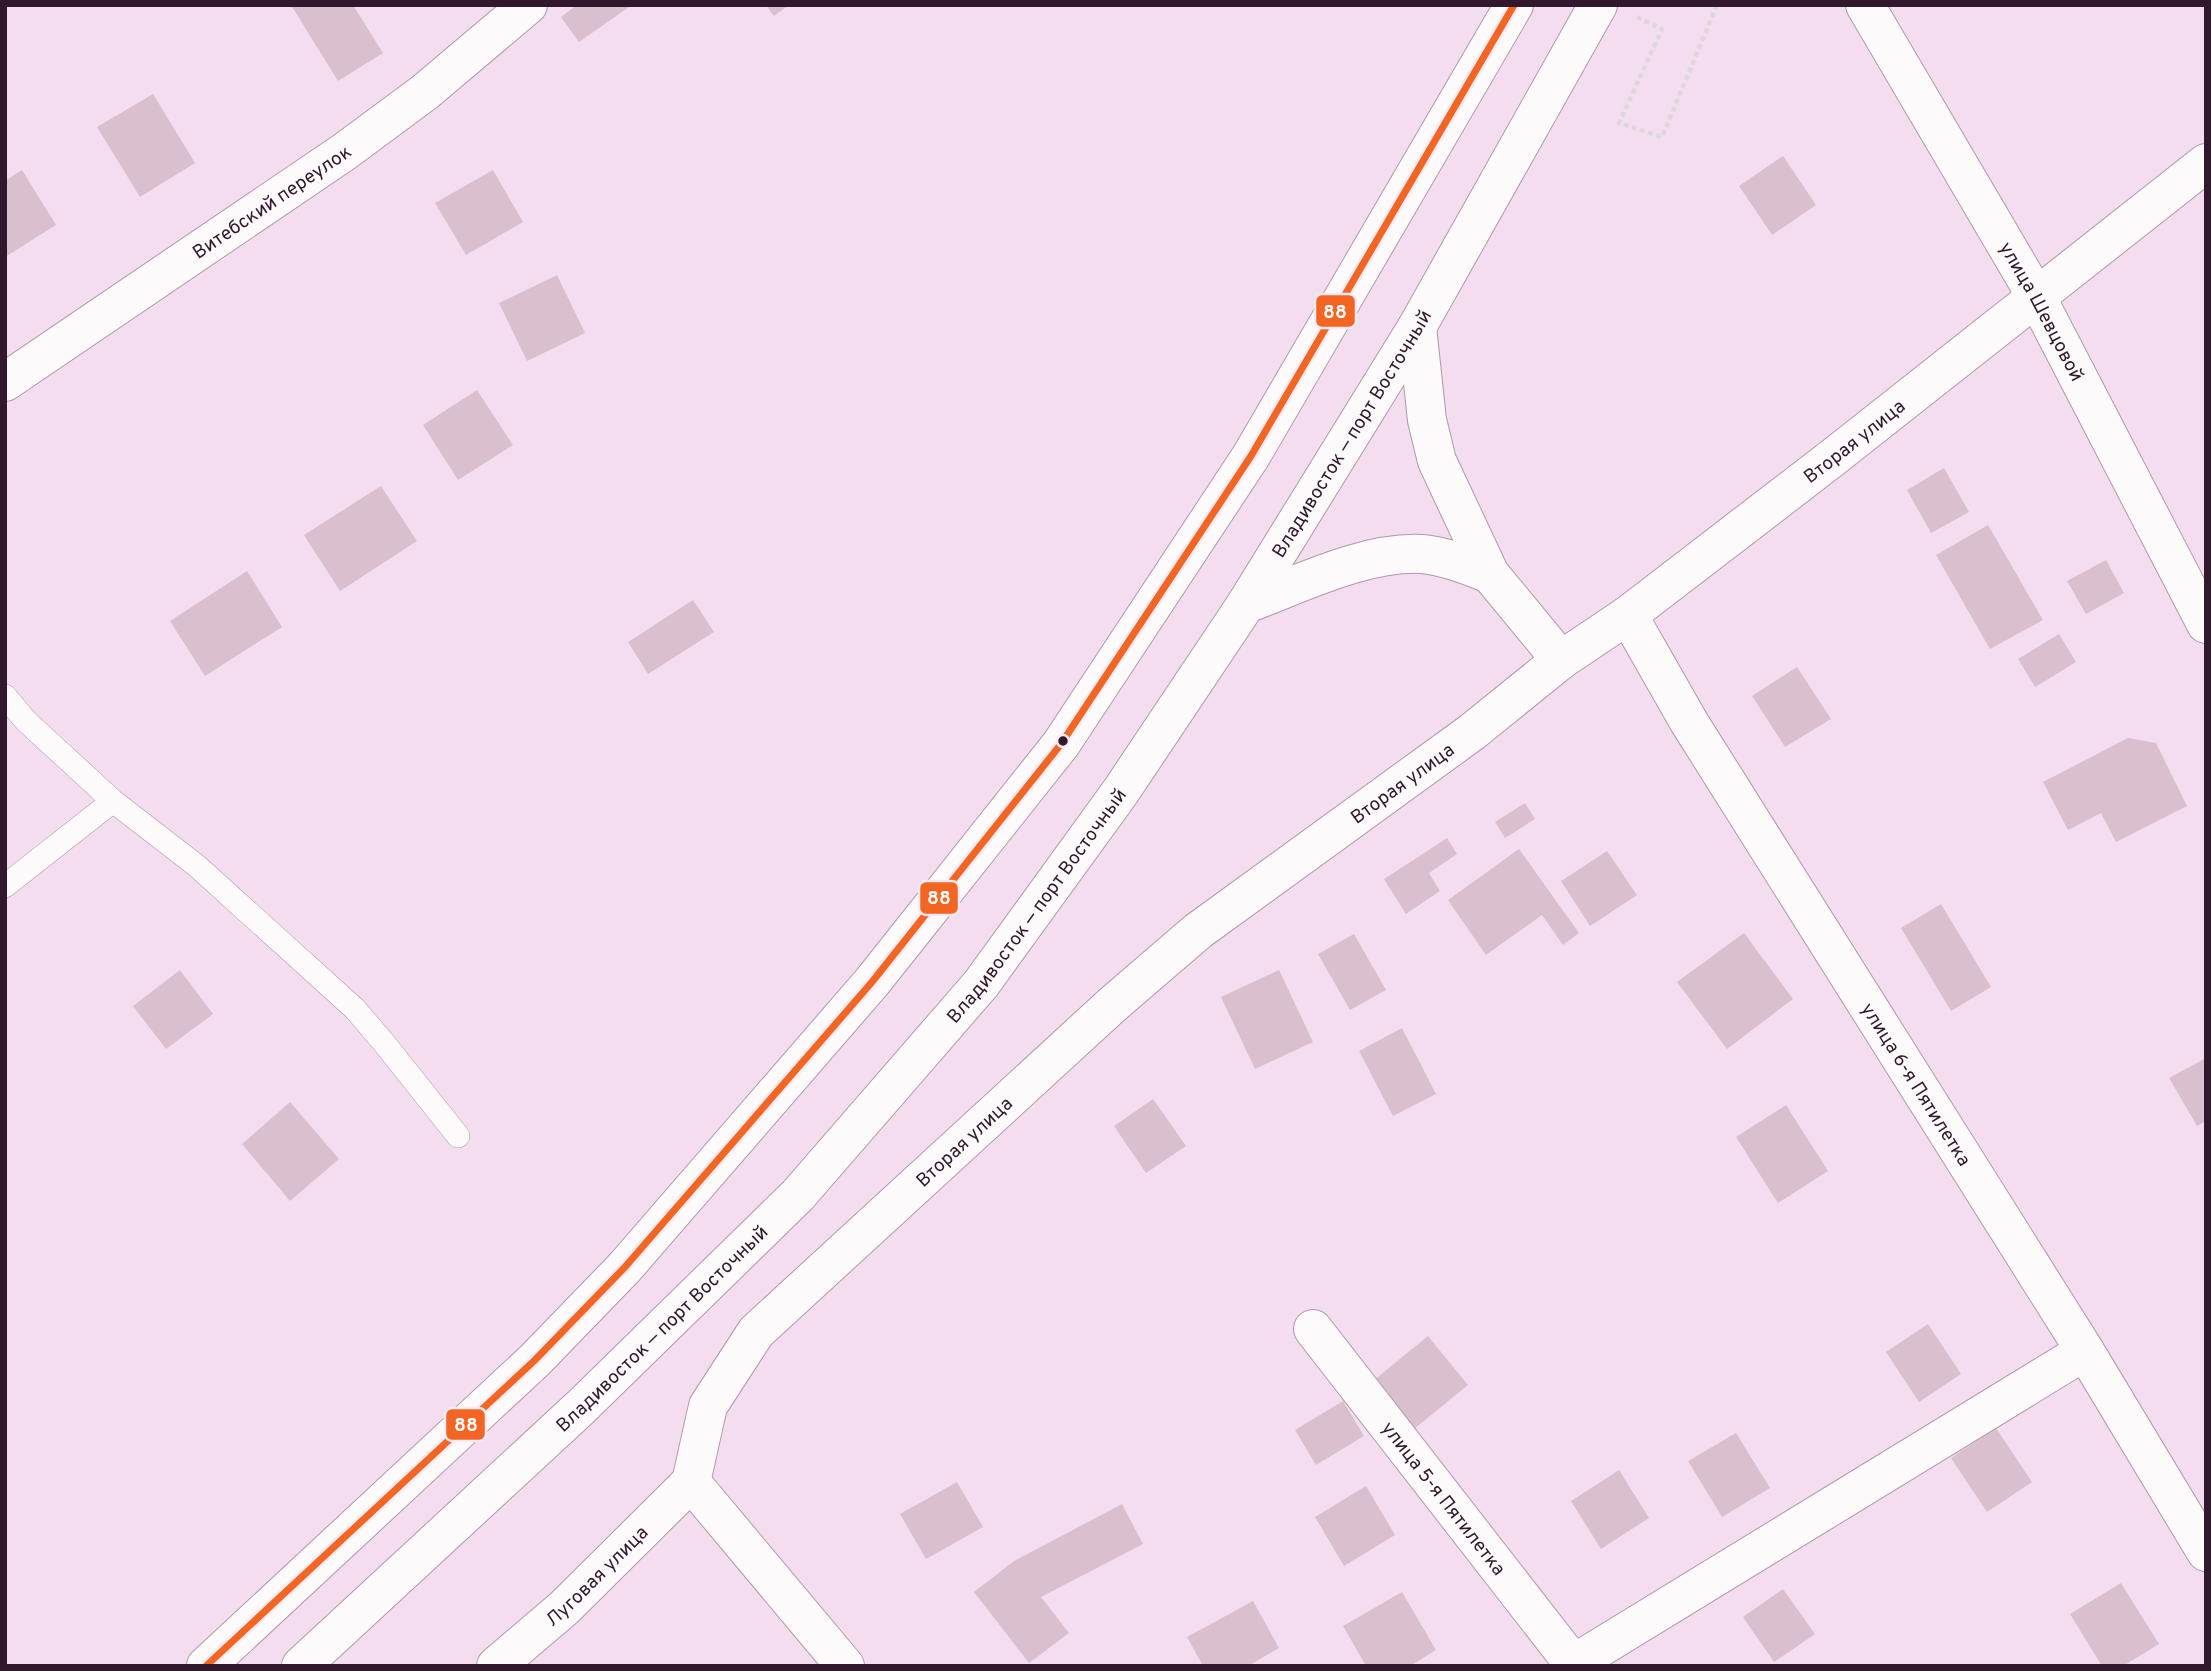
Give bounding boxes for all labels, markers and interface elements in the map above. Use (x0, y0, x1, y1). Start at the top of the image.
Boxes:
street label: Витебский переулок (189, 140, 357, 265)
street label: улица Шевцовой (1993, 238, 2088, 386)
line badge: 88 (1315, 294, 1356, 328)
text: 88 (1323, 301, 1347, 325)
street label: Владивосток — порт Восточный (1268, 306, 1438, 563)
street label: Вторая улица (1799, 395, 1911, 490)
unlabelled marker (1056, 734, 1070, 748)
street label: Вторая улица (1346, 739, 1460, 830)
street label: Владивосток — порт Восточный (942, 784, 1133, 1029)
line badge: 88 (919, 881, 959, 915)
text: 88 (927, 887, 951, 911)
street label: улица 6-я Пятилетка (1855, 999, 1976, 1171)
street label: Вторая улица (912, 1092, 1018, 1193)
street label: Владивосток — порт Восточный (552, 1221, 774, 1438)
line badge: 88 (445, 1408, 486, 1441)
text: 88 (454, 1414, 478, 1438)
street label: улица 5-я Пятилетка (1375, 1417, 1510, 1581)
street label: Луговая улица (541, 1521, 654, 1633)

